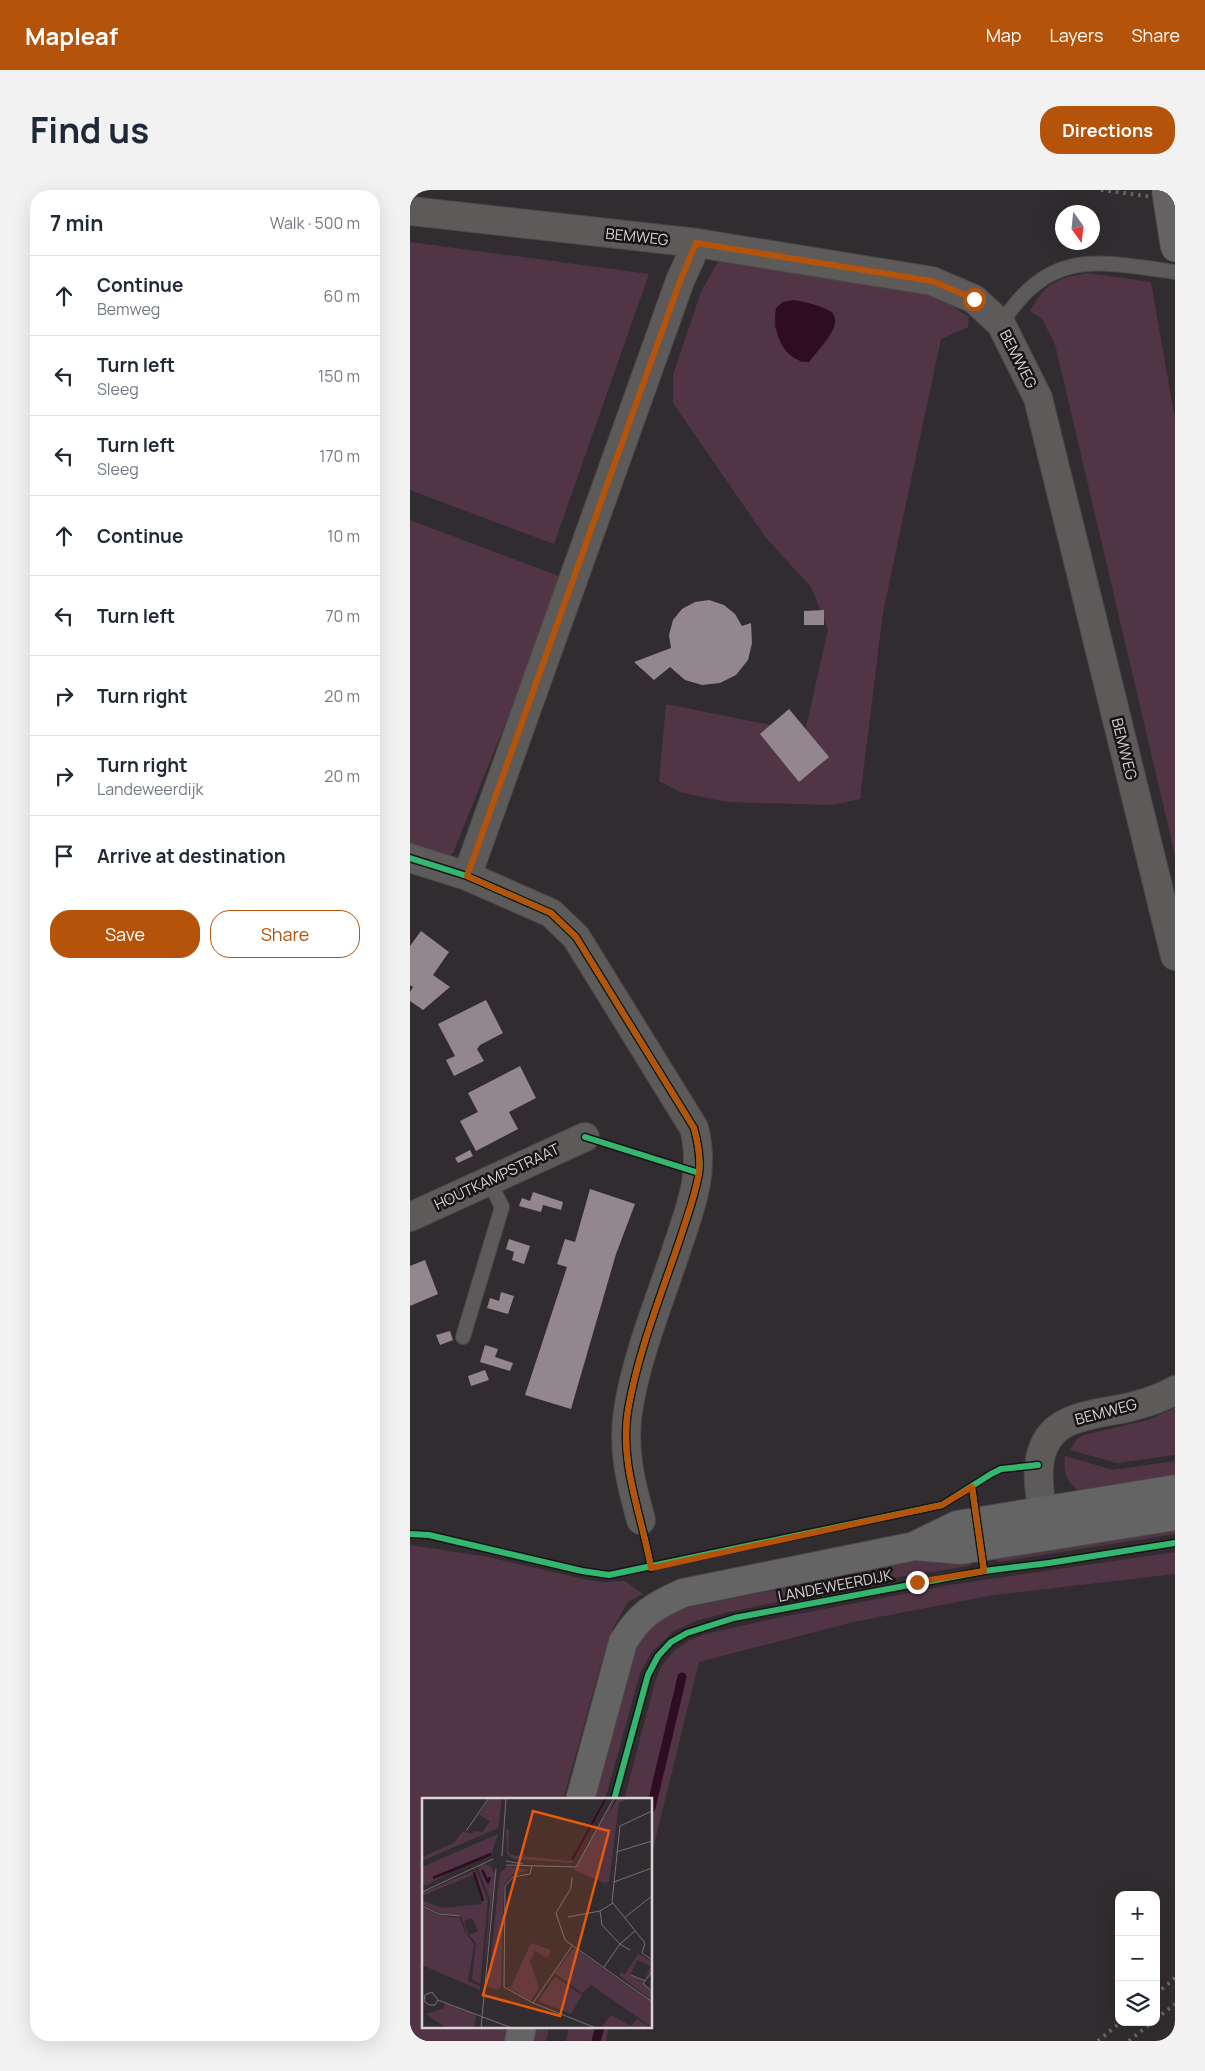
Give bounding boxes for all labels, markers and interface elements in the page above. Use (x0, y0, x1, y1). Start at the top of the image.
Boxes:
text: Mapleaf (25, 19, 118, 52)
text: Map (986, 23, 1021, 47)
text: Layers (1049, 23, 1103, 47)
text: Share (1131, 23, 1180, 47)
text: Find us (30, 106, 149, 154)
button: Directions (1040, 106, 1175, 154)
north arrow (1055, 205, 1100, 250)
text: 7 min (50, 209, 103, 237)
text: Walk · 500 m (270, 212, 360, 234)
street label: BEMWEG (605, 223, 670, 250)
text: Continue (97, 272, 183, 298)
icon: ahead (50, 282, 78, 310)
text: 60 m (324, 285, 360, 307)
route start (963, 288, 986, 311)
text: Bemweg (97, 298, 160, 320)
street label: BEMWEG (995, 326, 1042, 392)
text: Turn left (97, 352, 175, 378)
icon: left (50, 362, 78, 390)
text: 150 m (318, 365, 360, 387)
text: Sleeg (97, 378, 139, 400)
text: Turn left (97, 432, 175, 458)
icon: left (50, 442, 78, 470)
text: 170 m (319, 445, 360, 467)
text: Sleeg (97, 458, 139, 480)
icon: ahead (50, 522, 78, 550)
text: Continue (97, 523, 183, 549)
text: 10 m (327, 525, 360, 547)
icon: left (50, 602, 78, 630)
text: Turn left (97, 603, 175, 629)
text: 70 m (325, 605, 360, 627)
icon: right (50, 682, 78, 710)
text: Turn right (97, 683, 187, 709)
text: 20 m (324, 685, 360, 707)
street label: BEMWEG (1107, 716, 1142, 782)
text: Turn right (97, 752, 187, 778)
icon: right (50, 762, 78, 790)
text: 20 m (324, 765, 360, 787)
text: Landeweerdijk (97, 778, 203, 800)
icon: arrive (50, 842, 78, 870)
text: Arrive at destination (97, 843, 286, 869)
button: Save (50, 910, 200, 958)
button: Share (210, 910, 360, 958)
street label: HOUTKAMPSTRAAT (431, 1138, 563, 1215)
street label: BEMWEG (1073, 1393, 1139, 1430)
street label: LANDEWEERDIJK (776, 1564, 894, 1607)
route end (906, 1571, 929, 1594)
inset map (422, 1798, 652, 2028)
map controls (1115, 1891, 1160, 2026)
button: + (1115, 1891, 1160, 1936)
button: − (1115, 1936, 1160, 1981)
button: layers (1115, 1981, 1160, 2026)

